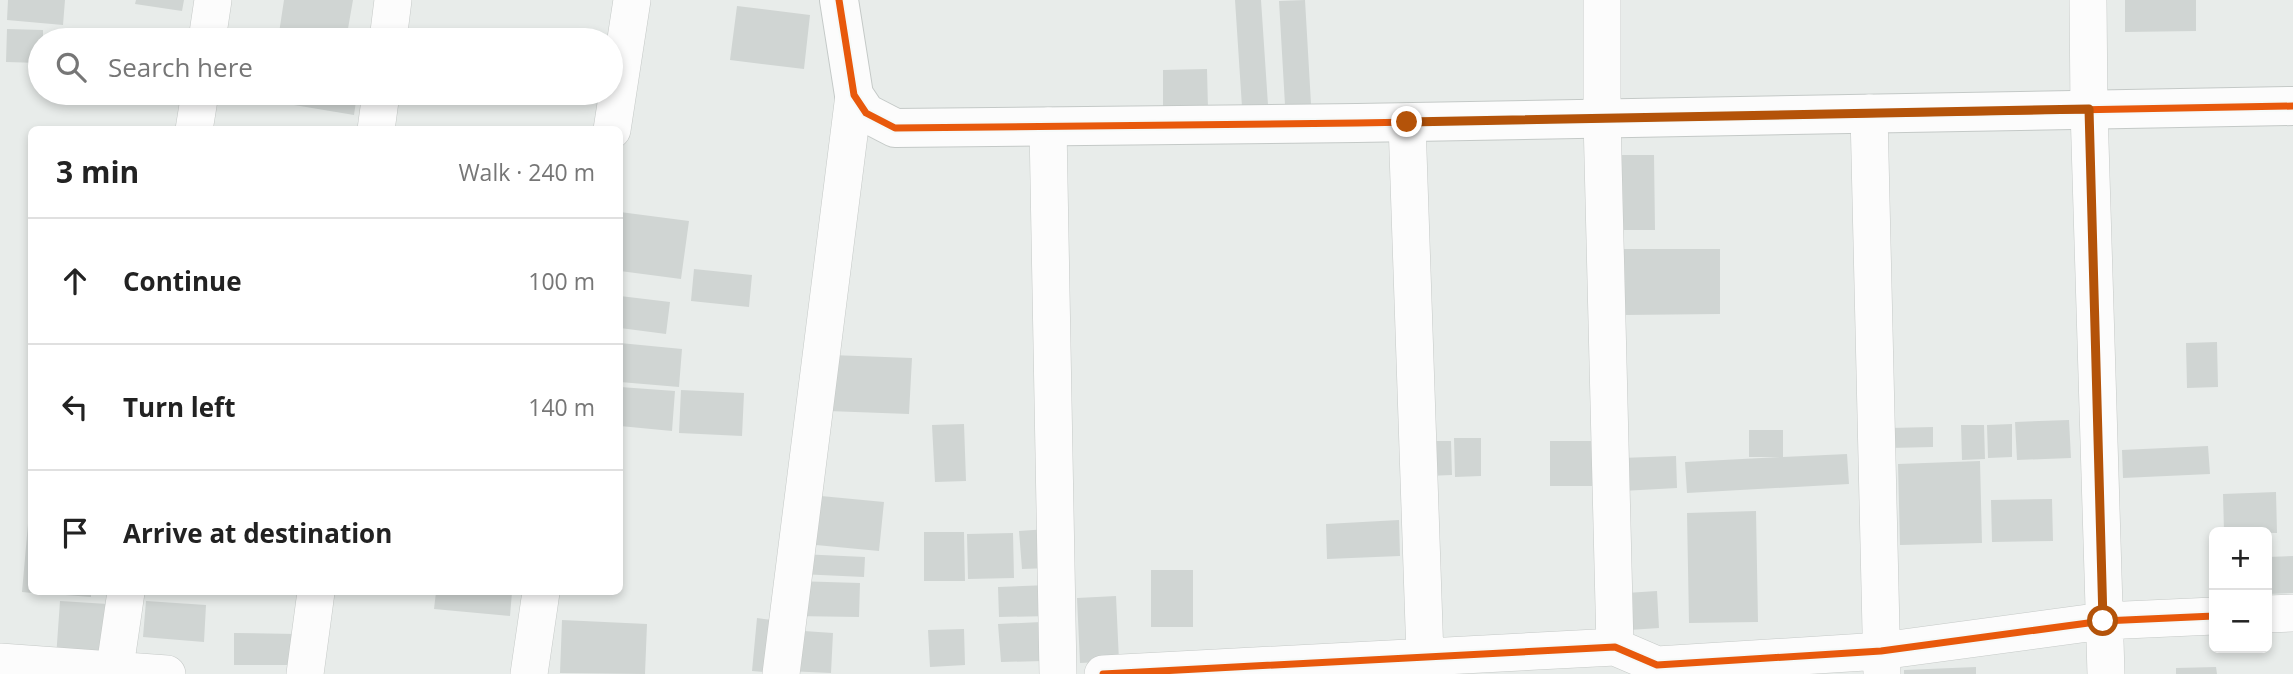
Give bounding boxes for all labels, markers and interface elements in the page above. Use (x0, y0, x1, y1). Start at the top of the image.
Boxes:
search box (28, 28, 623, 105)
icon: search (52, 48, 90, 86)
text: Search here (108, 49, 253, 85)
route end (1391, 106, 1422, 137)
text: 3 min (56, 151, 139, 192)
text: Walk · 240 m (458, 156, 595, 188)
icon: ahead (56, 262, 94, 300)
text: Continue (123, 263, 242, 299)
text: 100 m (528, 265, 595, 297)
icon: left (56, 388, 94, 426)
text: Turn left (123, 389, 235, 425)
text: 140 m (528, 391, 595, 423)
icon: arrive (56, 514, 94, 552)
text: Arrive at destination (123, 515, 392, 551)
map controls (2209, 527, 2272, 653)
button: + (2209, 527, 2272, 590)
button: − (2209, 590, 2272, 653)
route start (2087, 605, 2118, 636)

